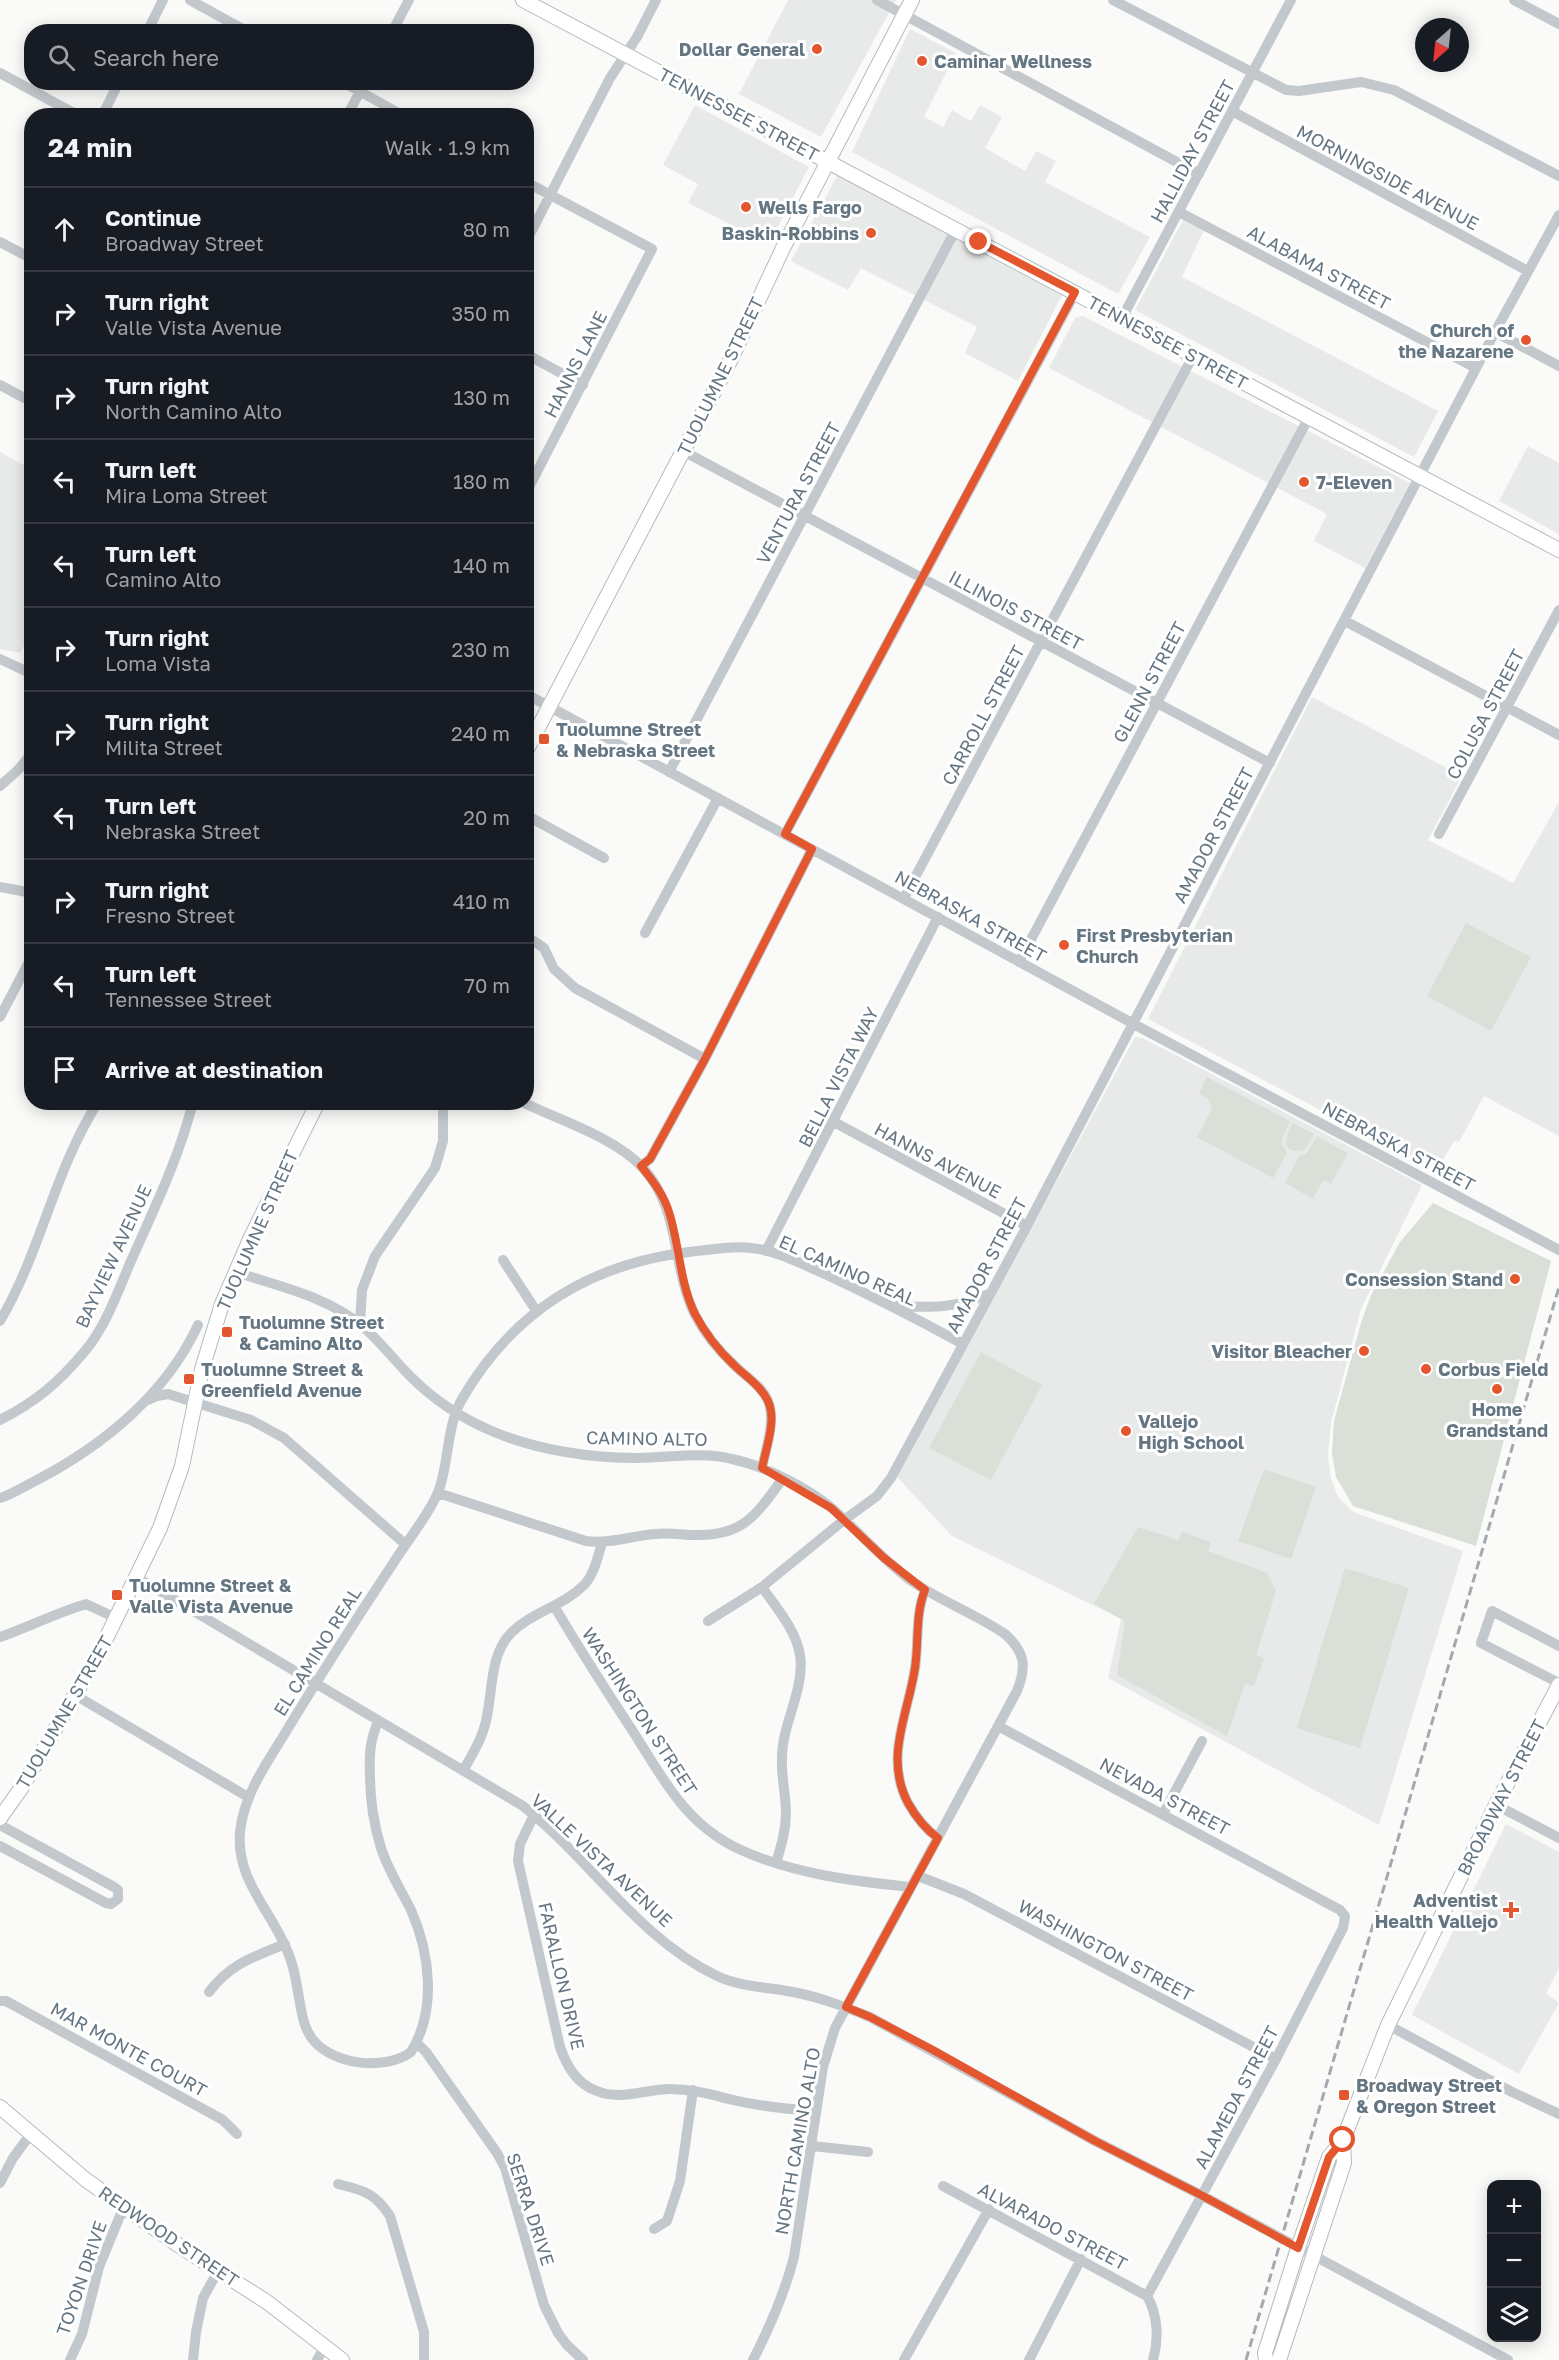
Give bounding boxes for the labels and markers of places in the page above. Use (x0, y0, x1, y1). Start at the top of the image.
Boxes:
place label: Dollar General (679, 38, 805, 60)
marker: Dollar General (810, 42, 824, 56)
place label: Caminar Wellness (934, 50, 1092, 72)
marker: Caminar Wellness (915, 54, 929, 68)
place label: Wells Fargo (758, 196, 862, 218)
marker: Wells Fargo (739, 200, 753, 214)
place label: Baskin-Robbins (722, 222, 859, 244)
marker: Baskin-Robbins (864, 226, 878, 240)
place label: Church of the Nazarene (1398, 319, 1514, 362)
marker: Church of the Nazarene (1519, 333, 1533, 347)
place label: 7-Eleven (1316, 471, 1392, 493)
marker: 7-Eleven (1297, 475, 1311, 489)
place label: Tuolumne Street & Nebraska Street (556, 718, 715, 761)
marker: Tuolumne Street & Nebraska Street (537, 732, 551, 746)
place label: First Presbyterian Church (1076, 924, 1233, 967)
marker: First Presbyterian Church (1057, 938, 1071, 952)
place label: Consession Stand (1345, 1268, 1503, 1290)
marker: Consession Stand (1508, 1272, 1522, 1286)
place label: Tuolumne Street & Camino Alto (239, 1311, 384, 1354)
marker: Tuolumne Street & Camino Alto (220, 1325, 234, 1339)
place label: Visitor Bleacher (1211, 1340, 1352, 1362)
marker: Visitor Bleacher (1357, 1344, 1371, 1358)
place label: Tuolumne Street & Greenfield Avenue (201, 1358, 364, 1401)
place label: Corbus Field (1438, 1358, 1548, 1380)
marker: Corbus Field (1419, 1362, 1433, 1376)
marker: Tuolumne Street & Greenfield Avenue (182, 1372, 196, 1386)
marker: Home Grandstand (1490, 1382, 1504, 1396)
place label: Home Grandstand (1446, 1398, 1548, 1441)
place label: Vallejo High School (1138, 1410, 1244, 1453)
marker: Vallejo High School (1119, 1424, 1133, 1438)
place label: Tuolumne Street & Valle Vista Avenue (129, 1574, 293, 1617)
marker: Tuolumne Street & Valle Vista Avenue (110, 1588, 124, 1602)
place label: Adventist Health Vallejo (1375, 1889, 1498, 1932)
marker: Adventist Health Vallejo (1502, 1901, 1520, 1919)
place label: Broadway Street & Oregon Street (1356, 2074, 1502, 2117)
marker: Broadway Street & Oregon Street (1337, 2088, 1351, 2102)

